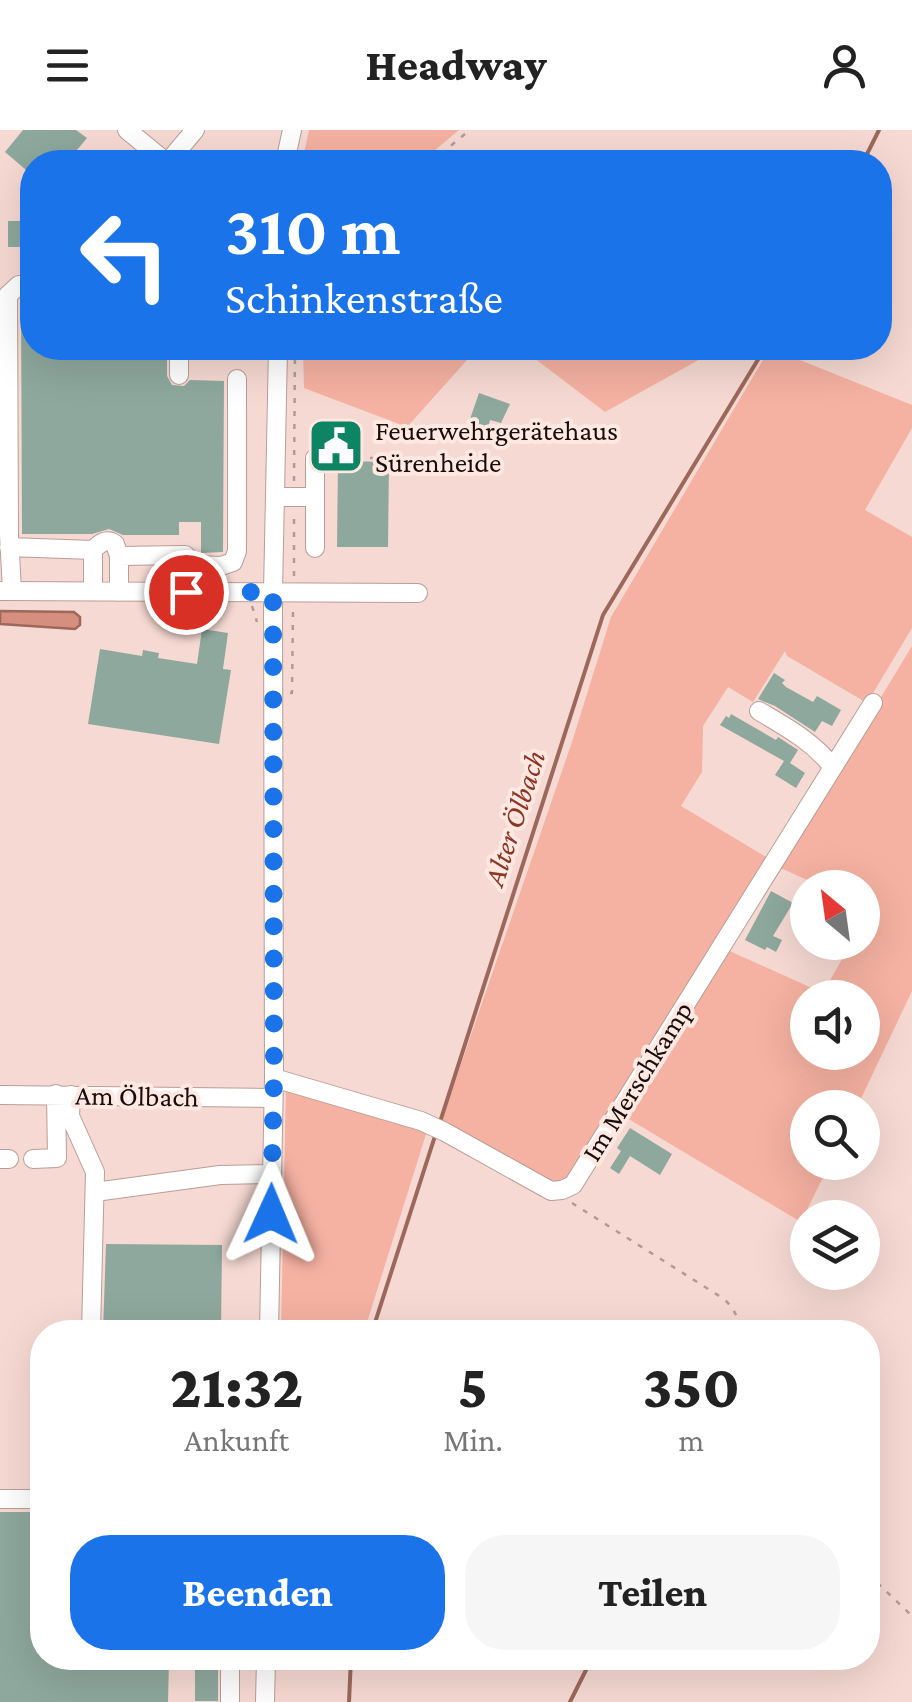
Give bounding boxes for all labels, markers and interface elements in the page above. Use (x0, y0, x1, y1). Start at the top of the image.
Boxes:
icon: menu (40, 38, 95, 93)
icon: person (817, 38, 872, 93)
text: Headway (365, 40, 547, 90)
icon: left (60, 190, 190, 320)
text: 310 m (225, 191, 401, 269)
text: Schinkenstraße (225, 273, 503, 323)
place label: Feuerwehrgerätehaus Sürenheide (375, 415, 618, 478)
public building icon: Feuerwehrgerätehaus Sürenheide (306, 416, 366, 476)
pin (144, 550, 229, 635)
icon: arrive (159, 565, 214, 620)
water label: Alter Ölbach (476, 746, 551, 892)
north arrow (790, 870, 880, 960)
map controls (790, 870, 880, 1290)
button: sound (790, 980, 880, 1070)
street label: Im Merschkamp (576, 995, 698, 1167)
street label: Am Ölbach (75, 1079, 199, 1113)
button: search (790, 1090, 880, 1180)
position arrow (219, 1162, 323, 1266)
button: layers (790, 1200, 880, 1290)
text: 21:32 (170, 1353, 303, 1420)
text: 5 (458, 1353, 488, 1420)
text: 350 (643, 1353, 740, 1420)
text: Ankunft (184, 1422, 289, 1458)
text: Min. (443, 1422, 503, 1458)
text: m (678, 1422, 704, 1458)
button: Beenden (70, 1535, 445, 1650)
button: Teilen (465, 1535, 840, 1650)

